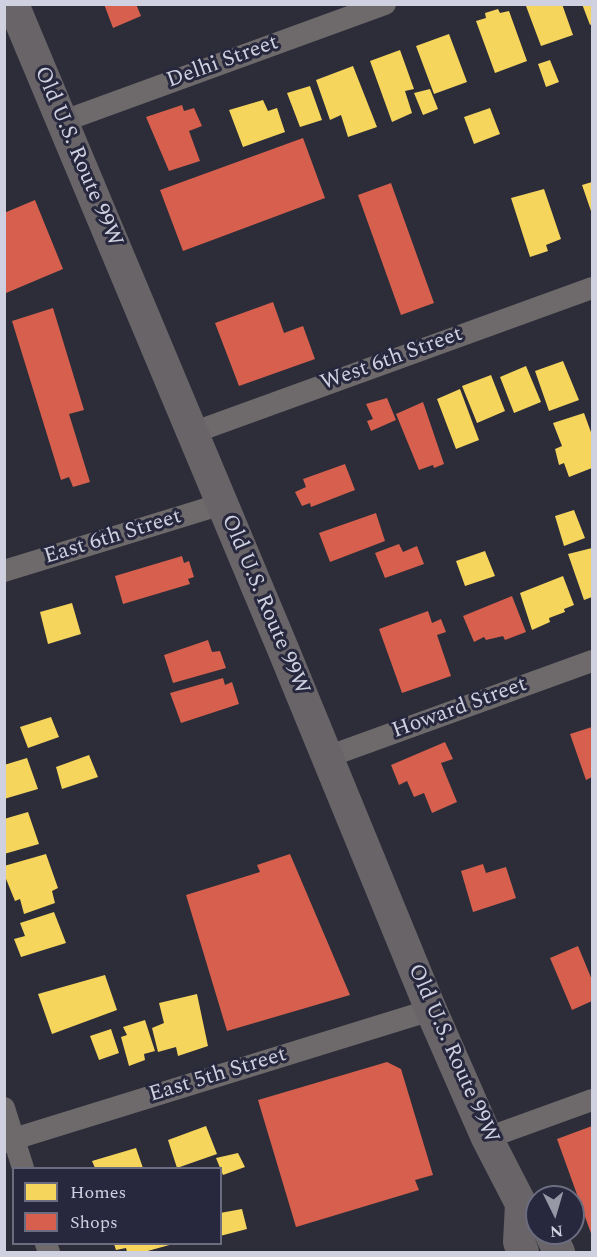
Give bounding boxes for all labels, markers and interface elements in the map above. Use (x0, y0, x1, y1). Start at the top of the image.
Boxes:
street label: Delhi Street (164, 31, 282, 95)
street label: Old U.S. Route 99W (27, 63, 127, 251)
street label: West 6th Street (317, 322, 467, 398)
street label: East 6th Street (41, 505, 185, 571)
street label: Old U.S. Route 99W (214, 511, 314, 699)
street label: Howard Street (389, 672, 531, 746)
street label: Old U.S. Route 99W (401, 960, 503, 1148)
street label: East 5th Street (146, 1043, 290, 1109)
legend (12, 1167, 222, 1245)
text: Homes (70, 1179, 126, 1206)
north arrow (525, 1185, 585, 1245)
text: Shops (70, 1209, 118, 1236)
text: N (549, 1218, 564, 1243)

